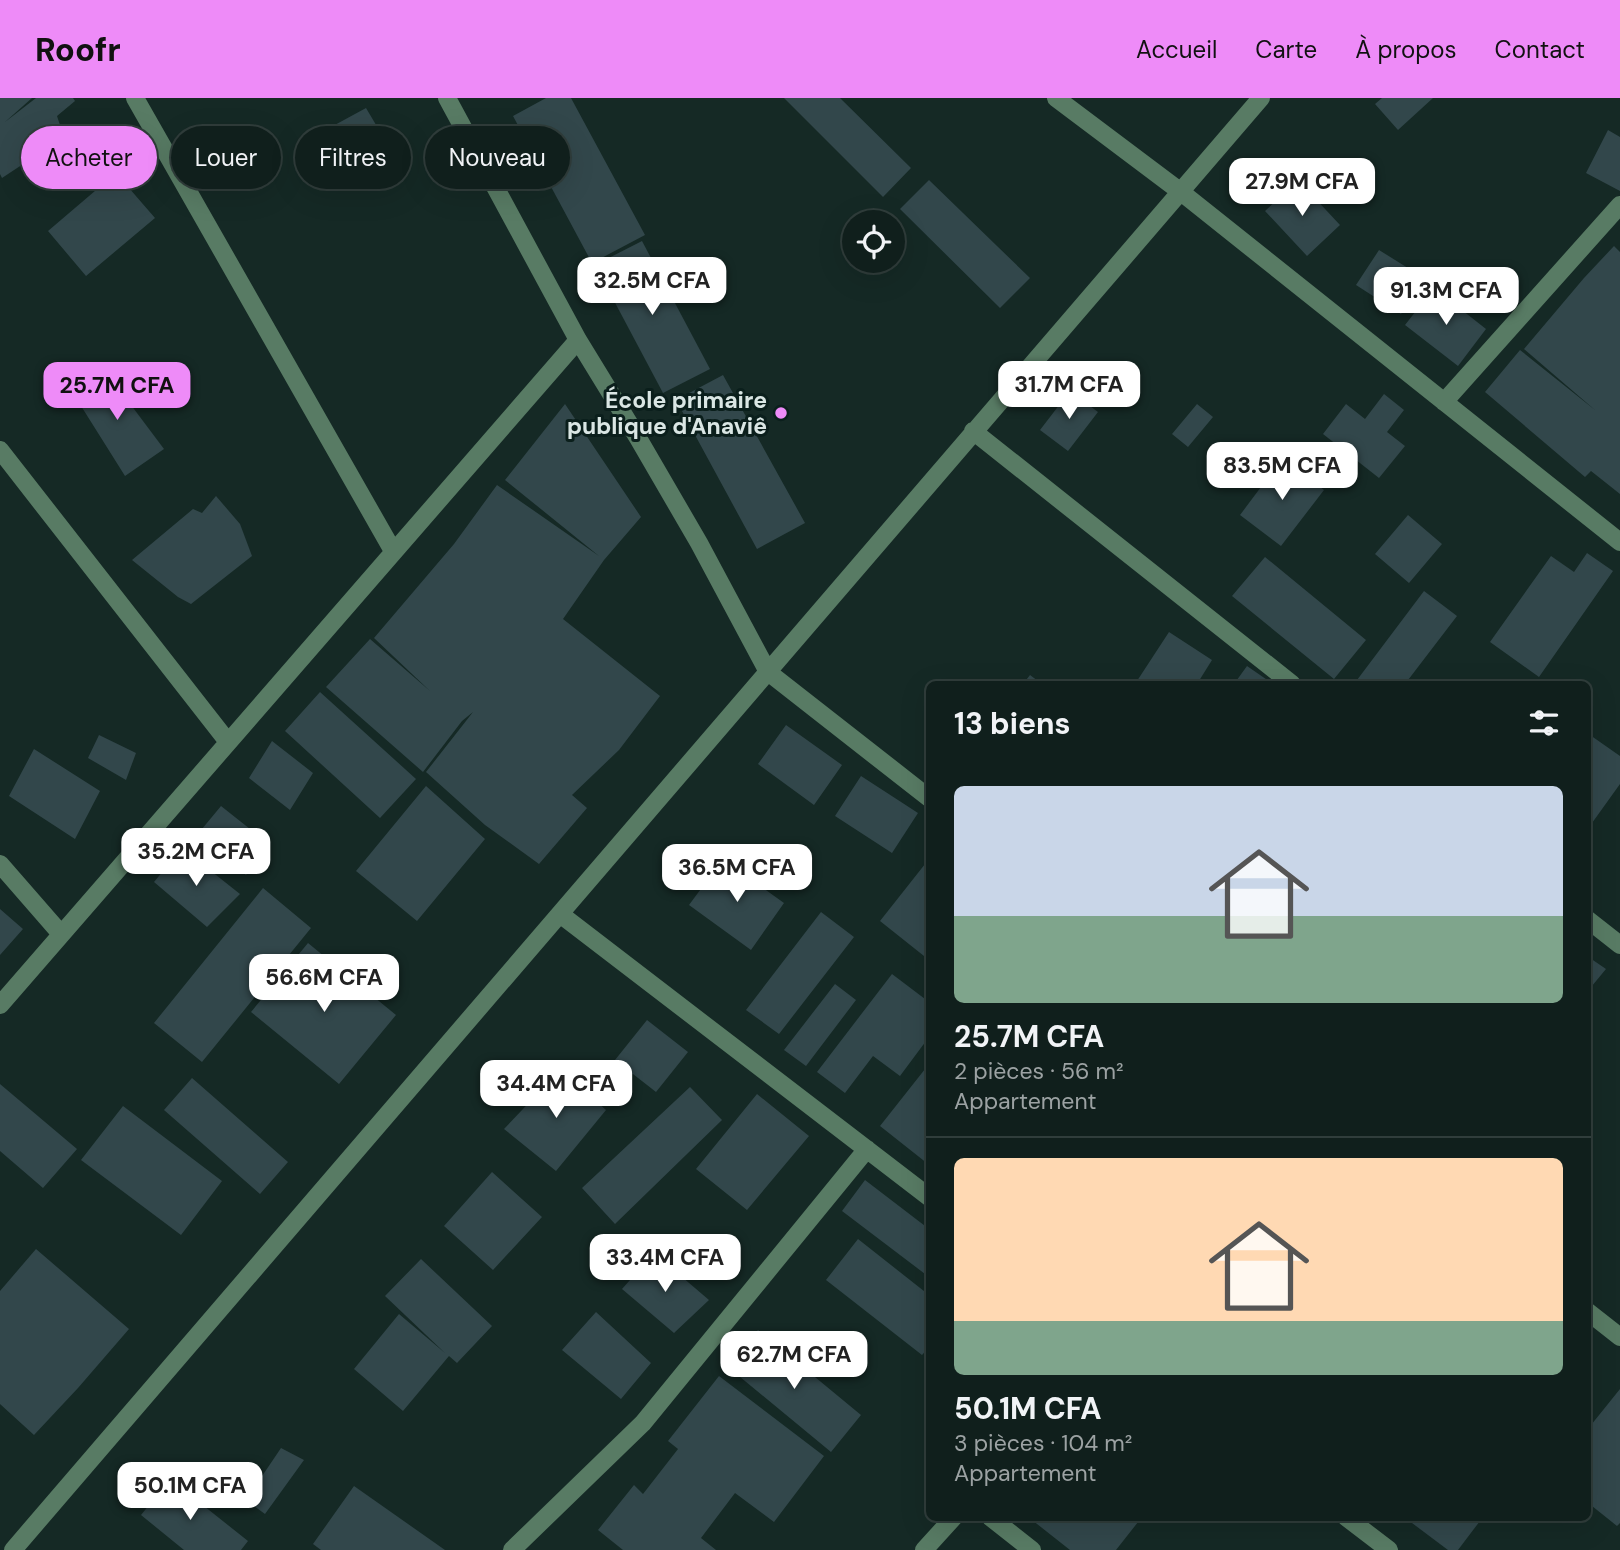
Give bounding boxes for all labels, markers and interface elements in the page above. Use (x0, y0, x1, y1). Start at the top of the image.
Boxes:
text: Roofr (35, 28, 121, 71)
text: Accueil (1136, 34, 1217, 65)
text: Carte (1255, 34, 1317, 65)
text: À propos (1355, 34, 1457, 65)
text: Contact (1495, 34, 1585, 65)
chip: Acheter (21, 126, 157, 189)
chip: Louer (171, 126, 281, 189)
chip: Filtres (295, 126, 411, 189)
chip: Nouveau (425, 126, 570, 189)
pin: 27.9M CFA (1222, 158, 1382, 218)
text: 27.9M CFA (1245, 166, 1359, 196)
map controls (842, 210, 905, 273)
button: locate (842, 210, 905, 273)
pin: 32.5M CFA (572, 258, 732, 317)
text: 32.5M CFA (593, 265, 711, 295)
pin: 91.3M CFA (1366, 268, 1526, 327)
text: 91.3M CFA (1390, 275, 1502, 305)
pin: 25.7M CFA (37, 362, 197, 422)
pin: 31.7M CFA (989, 362, 1149, 421)
text: 31.7M CFA (1014, 369, 1124, 399)
text: 25.7M CFA (59, 370, 175, 400)
place label: École primaire publique d'Anaviê (567, 385, 767, 441)
marker: École primaire publique d'Anaviê (773, 405, 789, 421)
pin: 83.5M CFA (1202, 442, 1362, 502)
text: 83.5M CFA (1223, 450, 1341, 480)
text: 13 biens (954, 704, 1070, 743)
icon: filters (1525, 704, 1563, 742)
pin: 35.2M CFA (116, 828, 276, 888)
icon: home (1196, 831, 1322, 957)
text: 35.2M CFA (137, 836, 255, 866)
pin: 36.5M CFA (657, 844, 817, 904)
text: 36.5M CFA (678, 852, 796, 882)
pin: 56.6M CFA (244, 954, 404, 1014)
text: 56.6M CFA (265, 962, 383, 992)
text: 25.7M CFA (954, 1017, 1104, 1056)
text: 2 pièces · 56 m² (954, 1056, 1124, 1086)
pin: 34.4M CFA (476, 1060, 636, 1120)
text: 34.4M CFA (496, 1068, 616, 1098)
text: Appartement (954, 1086, 1097, 1116)
icon: home (1196, 1203, 1322, 1329)
pin: 33.4M CFA (585, 1234, 745, 1294)
text: 33.4M CFA (606, 1242, 724, 1272)
pin: 62.7M CFA (714, 1332, 874, 1391)
text: 62.7M CFA (736, 1339, 852, 1369)
text: 50.1M CFA (954, 1389, 1102, 1428)
text: 3 pièces · 104 m² (954, 1428, 1132, 1458)
text: Appartement (954, 1458, 1097, 1488)
pin: 50.1M CFA (110, 1462, 270, 1522)
text: 50.1M CFA (133, 1470, 247, 1500)

